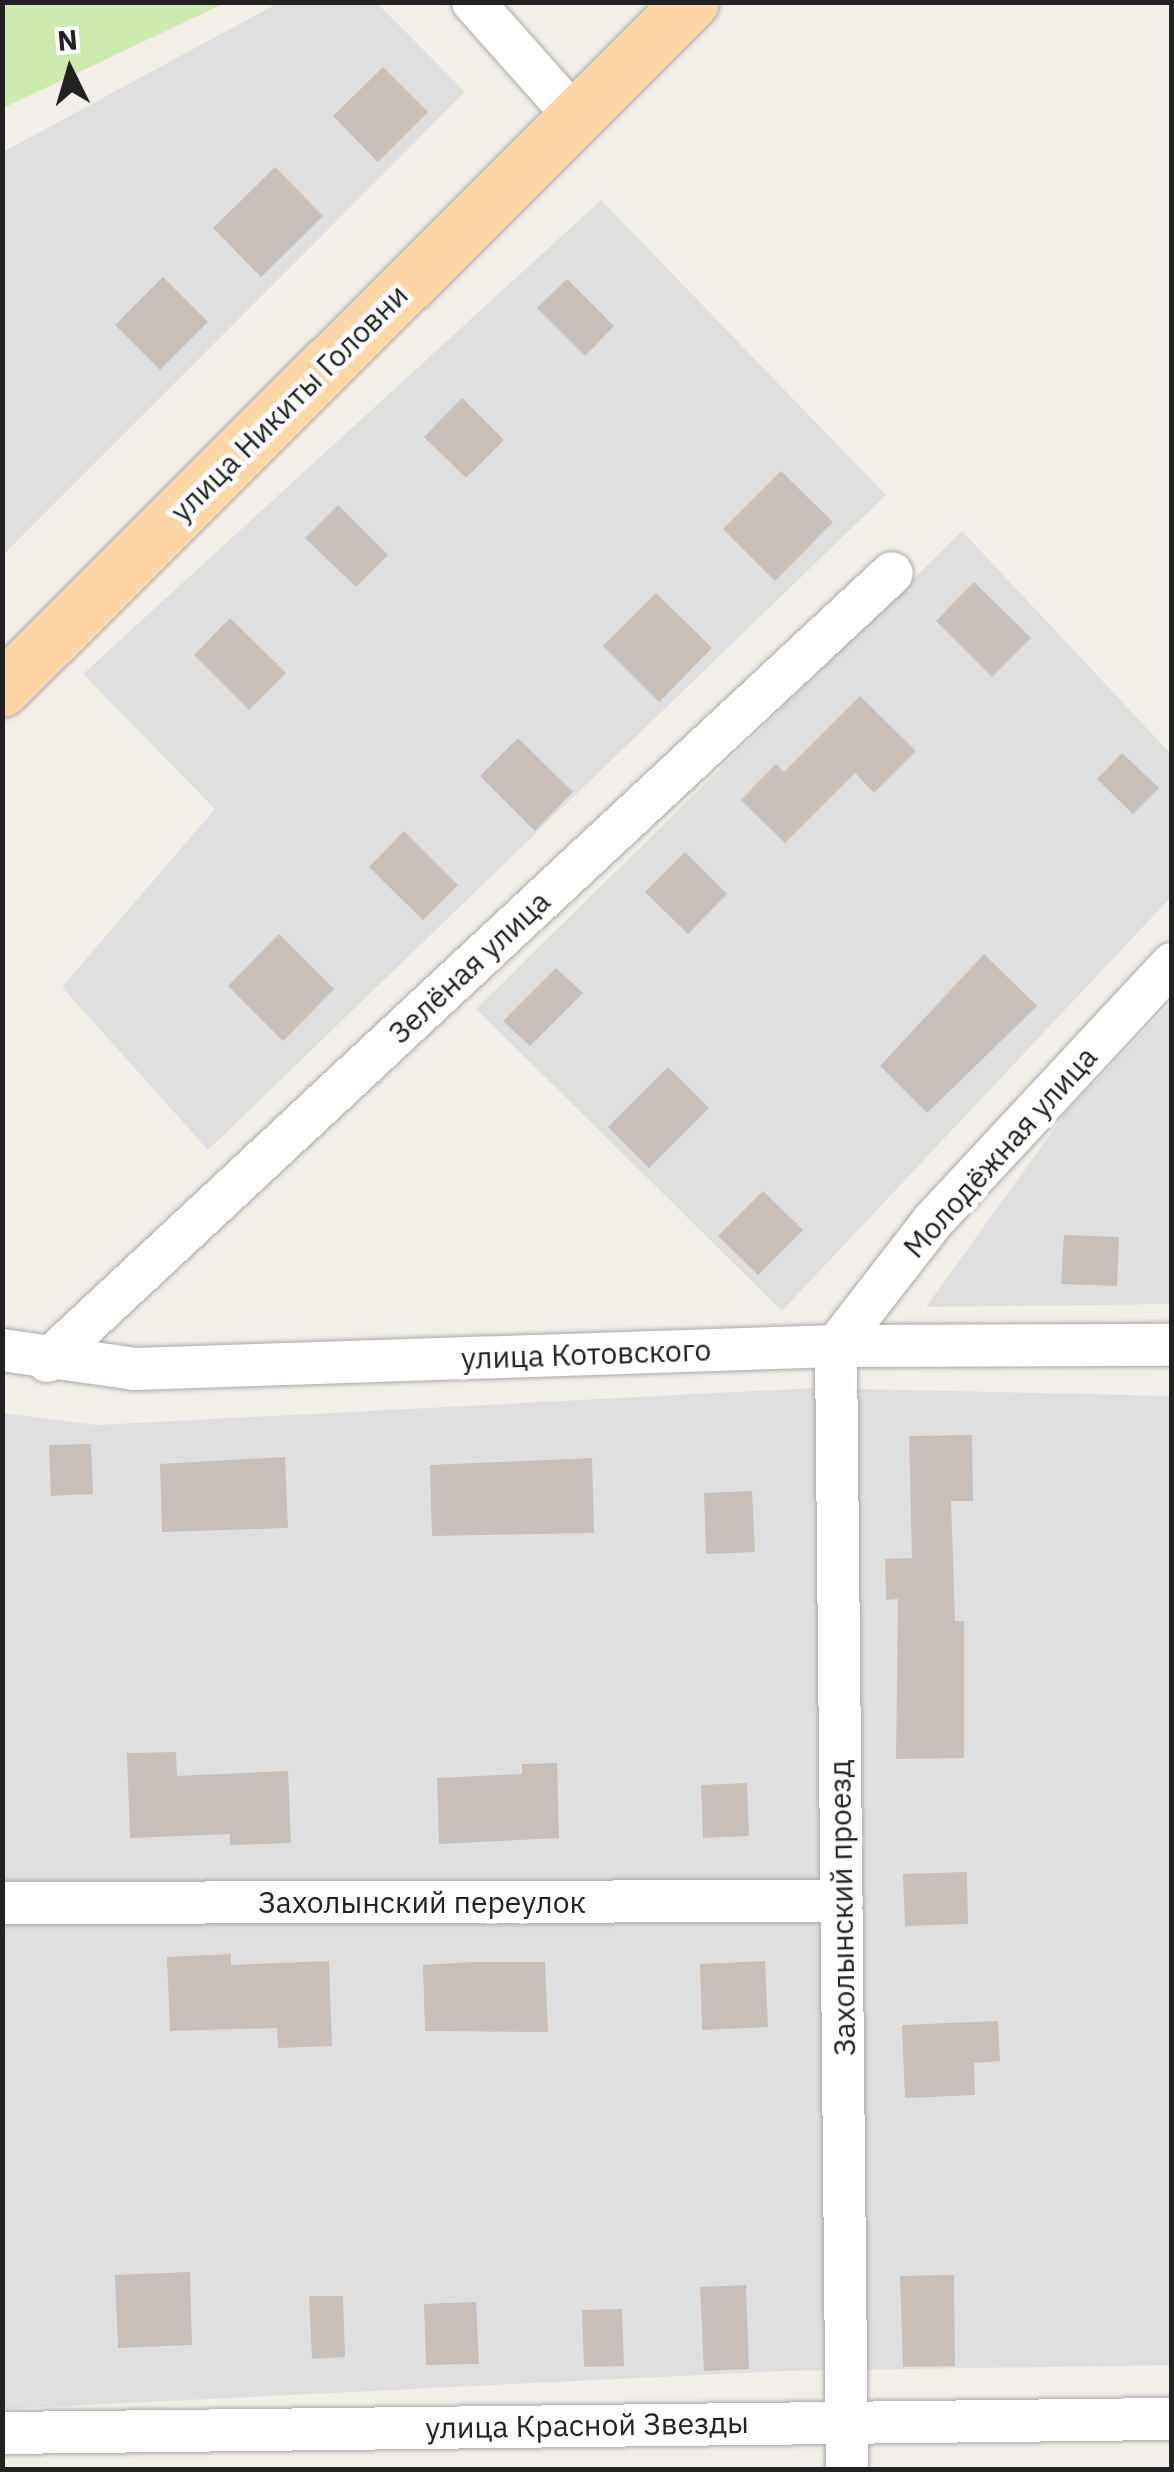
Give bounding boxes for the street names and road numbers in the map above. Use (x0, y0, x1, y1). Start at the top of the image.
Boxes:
street label: улица Никиты Головни (163, 277, 415, 529)
street label: Зелёная улица (381, 883, 557, 1051)
street label: Молодёжная улица (896, 1039, 1104, 1265)
street label: улица Котовского (460, 1332, 712, 1376)
street label: Захолынский проезд (821, 1759, 863, 2057)
street label: Захолынский переулок (258, 1884, 586, 1920)
street label: улица Красной Звезды (425, 2404, 749, 2446)

